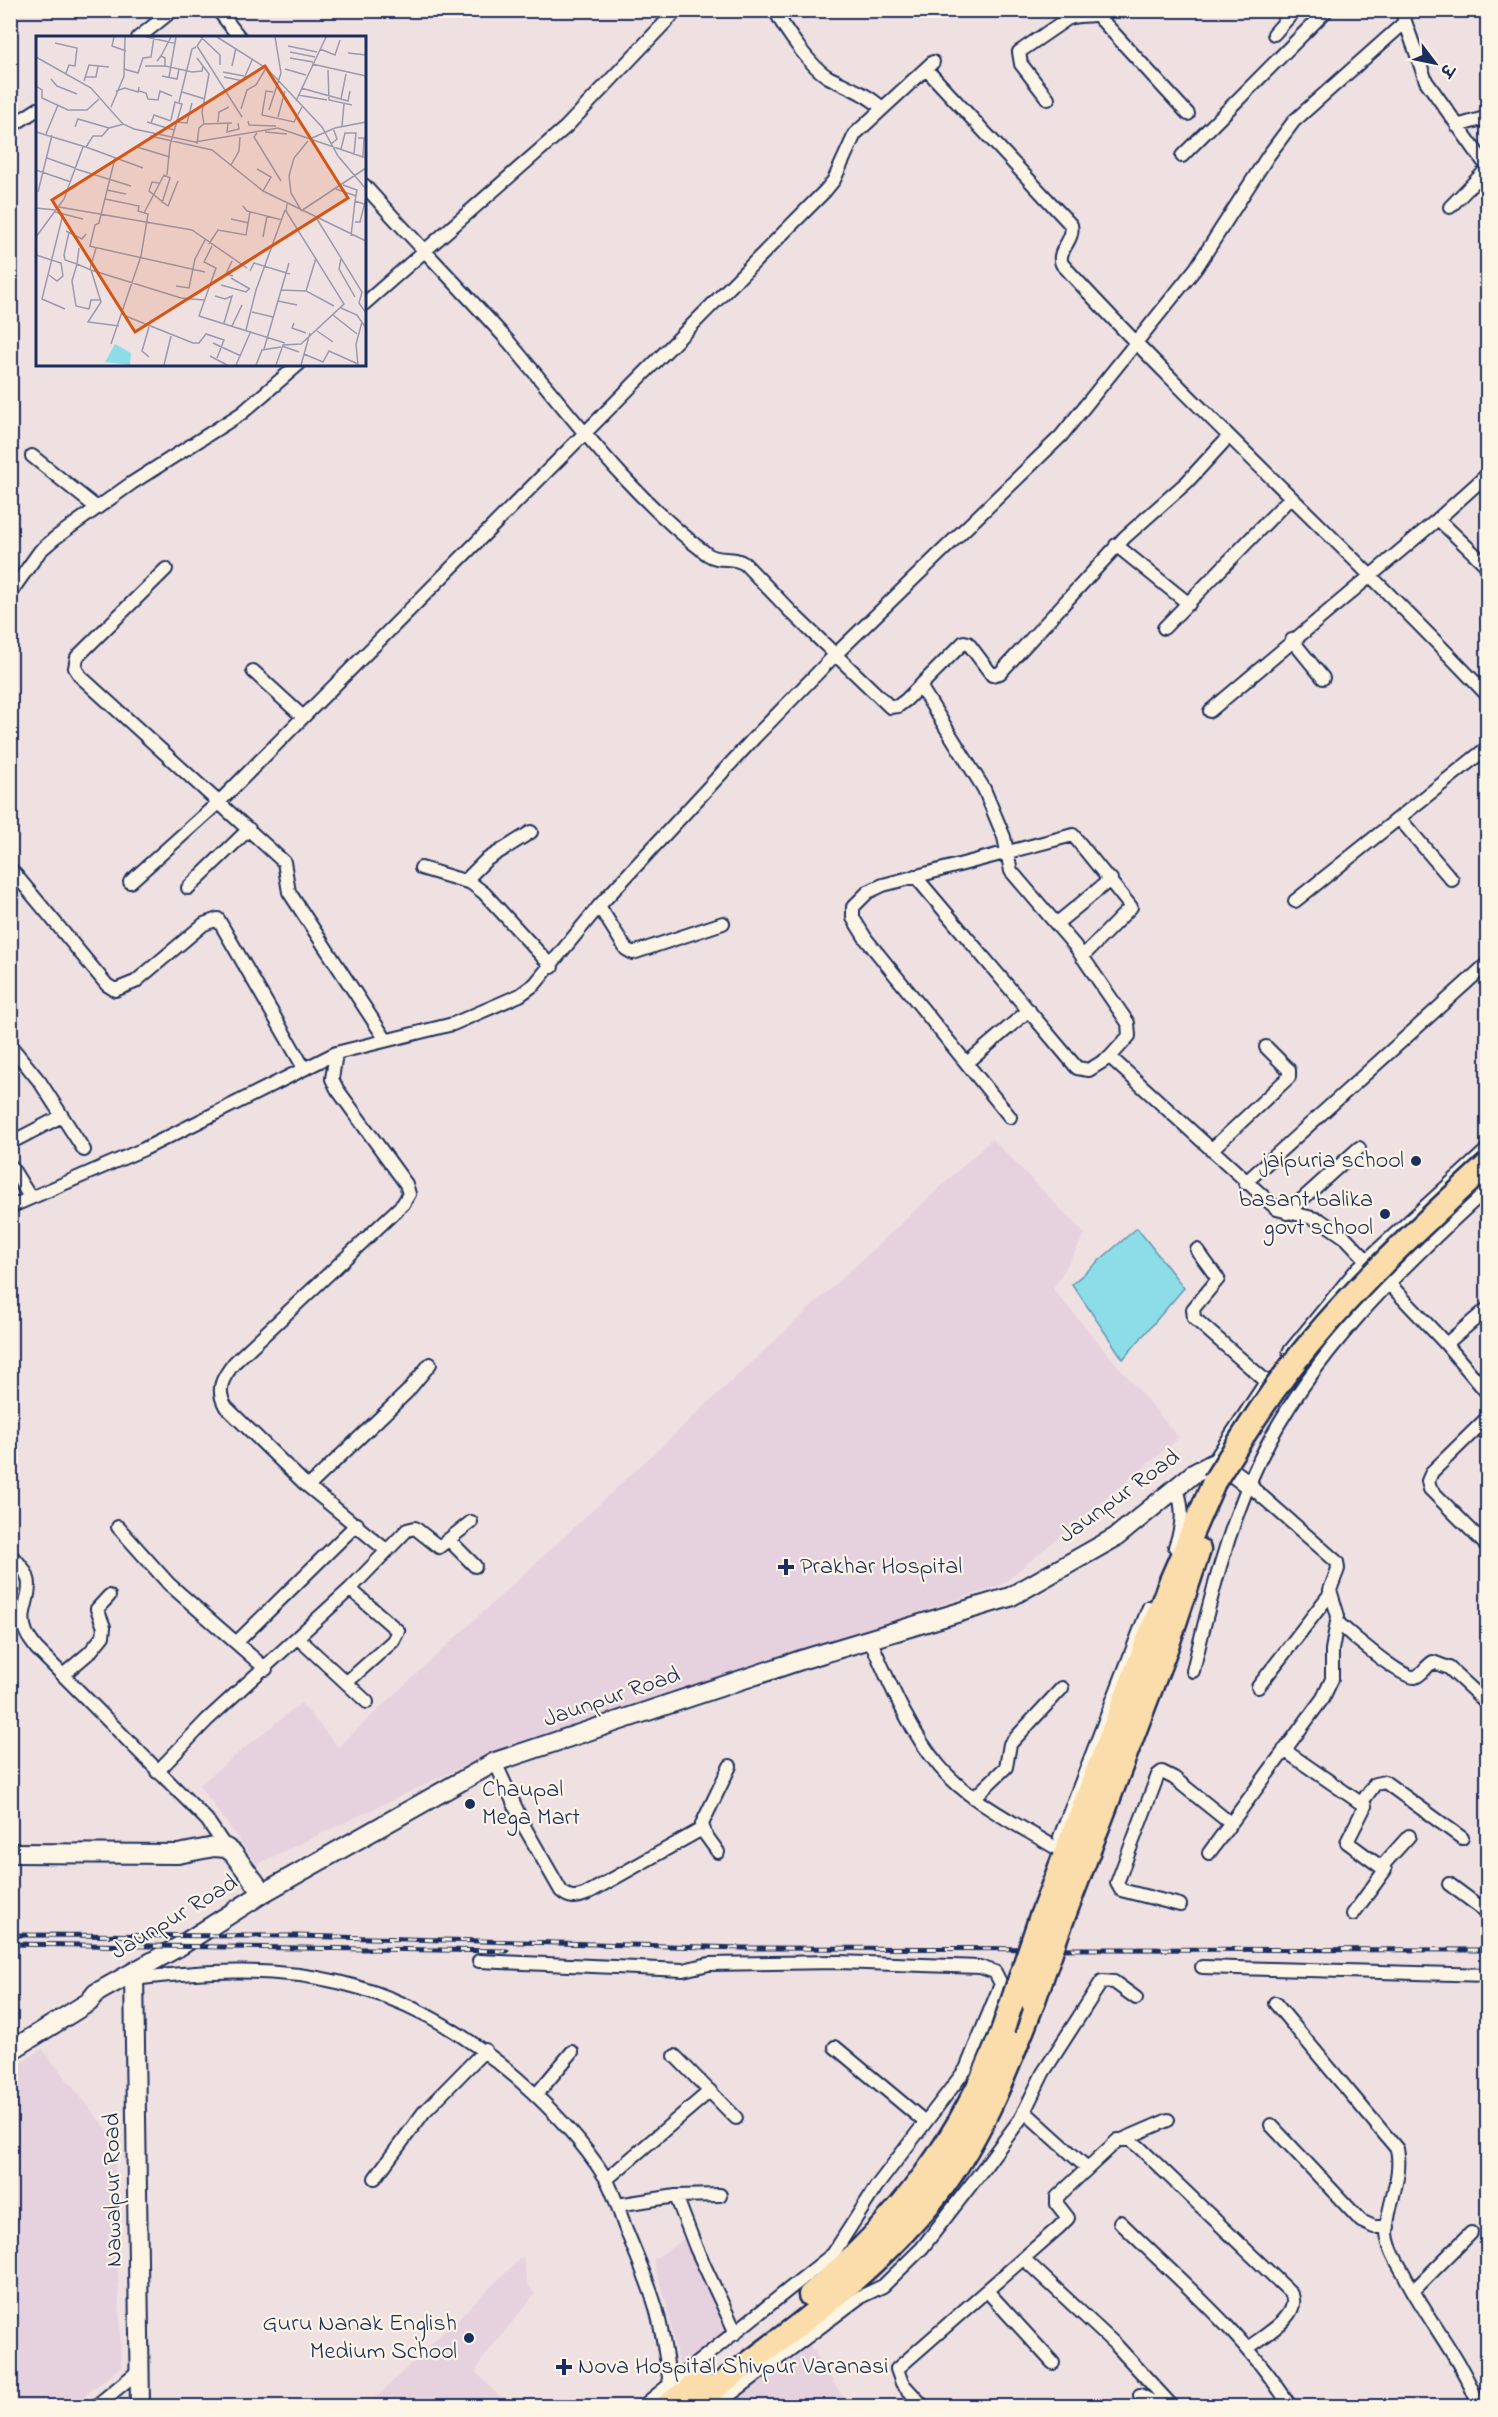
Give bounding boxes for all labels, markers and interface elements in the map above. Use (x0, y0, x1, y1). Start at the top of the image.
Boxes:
north arrow (1405, 33, 1465, 93)
inset map (36, 36, 366, 366)
text: उ (1432, 57, 1460, 82)
place label: jaipuria school (1259, 1144, 1404, 1179)
marker: jaipuria school (1409, 1154, 1423, 1168)
place label: basant balika govt school (1239, 1183, 1373, 1246)
marker: basant balika govt school (1378, 1207, 1392, 1221)
street label: Jaunpur Road (1052, 1441, 1188, 1553)
place label: Prakhar Hospital (800, 1550, 962, 1585)
marker: Prakhar Hospital (777, 1558, 795, 1576)
street label: Jaunpur Road (539, 1658, 686, 1738)
place label: Chaupal Mega Mart (482, 1773, 580, 1836)
marker: Chaupal Mega Mart (463, 1797, 477, 1811)
street label: Jaunpur Road (105, 1866, 246, 1970)
street label: Nawalpur Road (95, 2112, 133, 2267)
place label: Guru Nanak English Medium School (263, 2307, 457, 2370)
marker: Guru Nanak English Medium School (462, 2331, 476, 2345)
place label: Nova Hospital Shivpur Varanasi (578, 2350, 889, 2385)
marker: Nova Hospital Shivpur Varanasi (555, 2358, 573, 2376)

